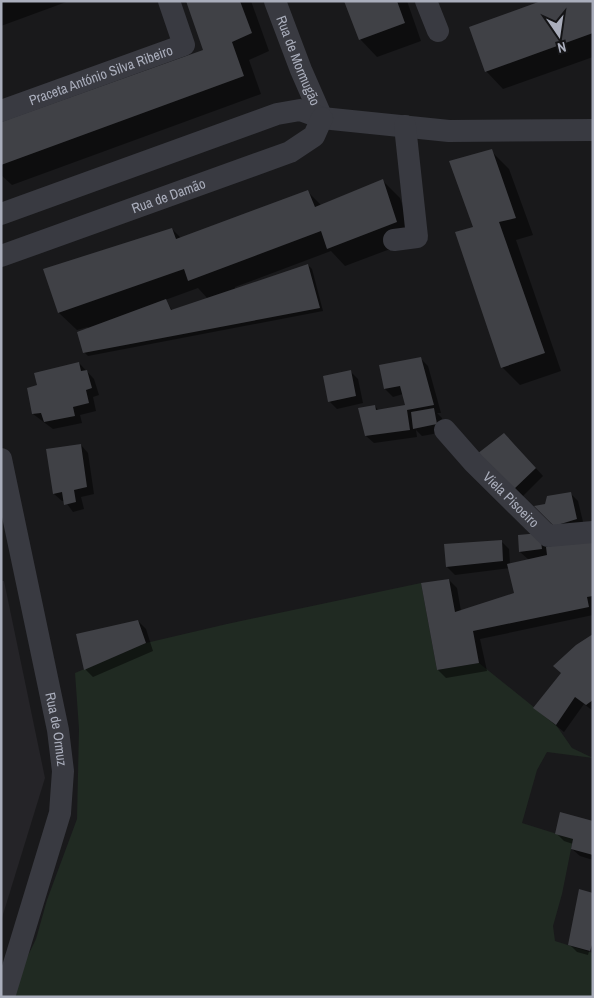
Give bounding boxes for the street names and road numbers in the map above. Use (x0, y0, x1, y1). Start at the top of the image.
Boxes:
street label: Rua de Mormugão (272, 13, 324, 108)
street label: Praceta António Silva Ribeiro (26, 41, 175, 109)
street label: Rua de Damão (129, 174, 208, 217)
street label: Viela Pisoeiro (479, 468, 543, 531)
street label: Rua de Ormuz (41, 691, 71, 768)

